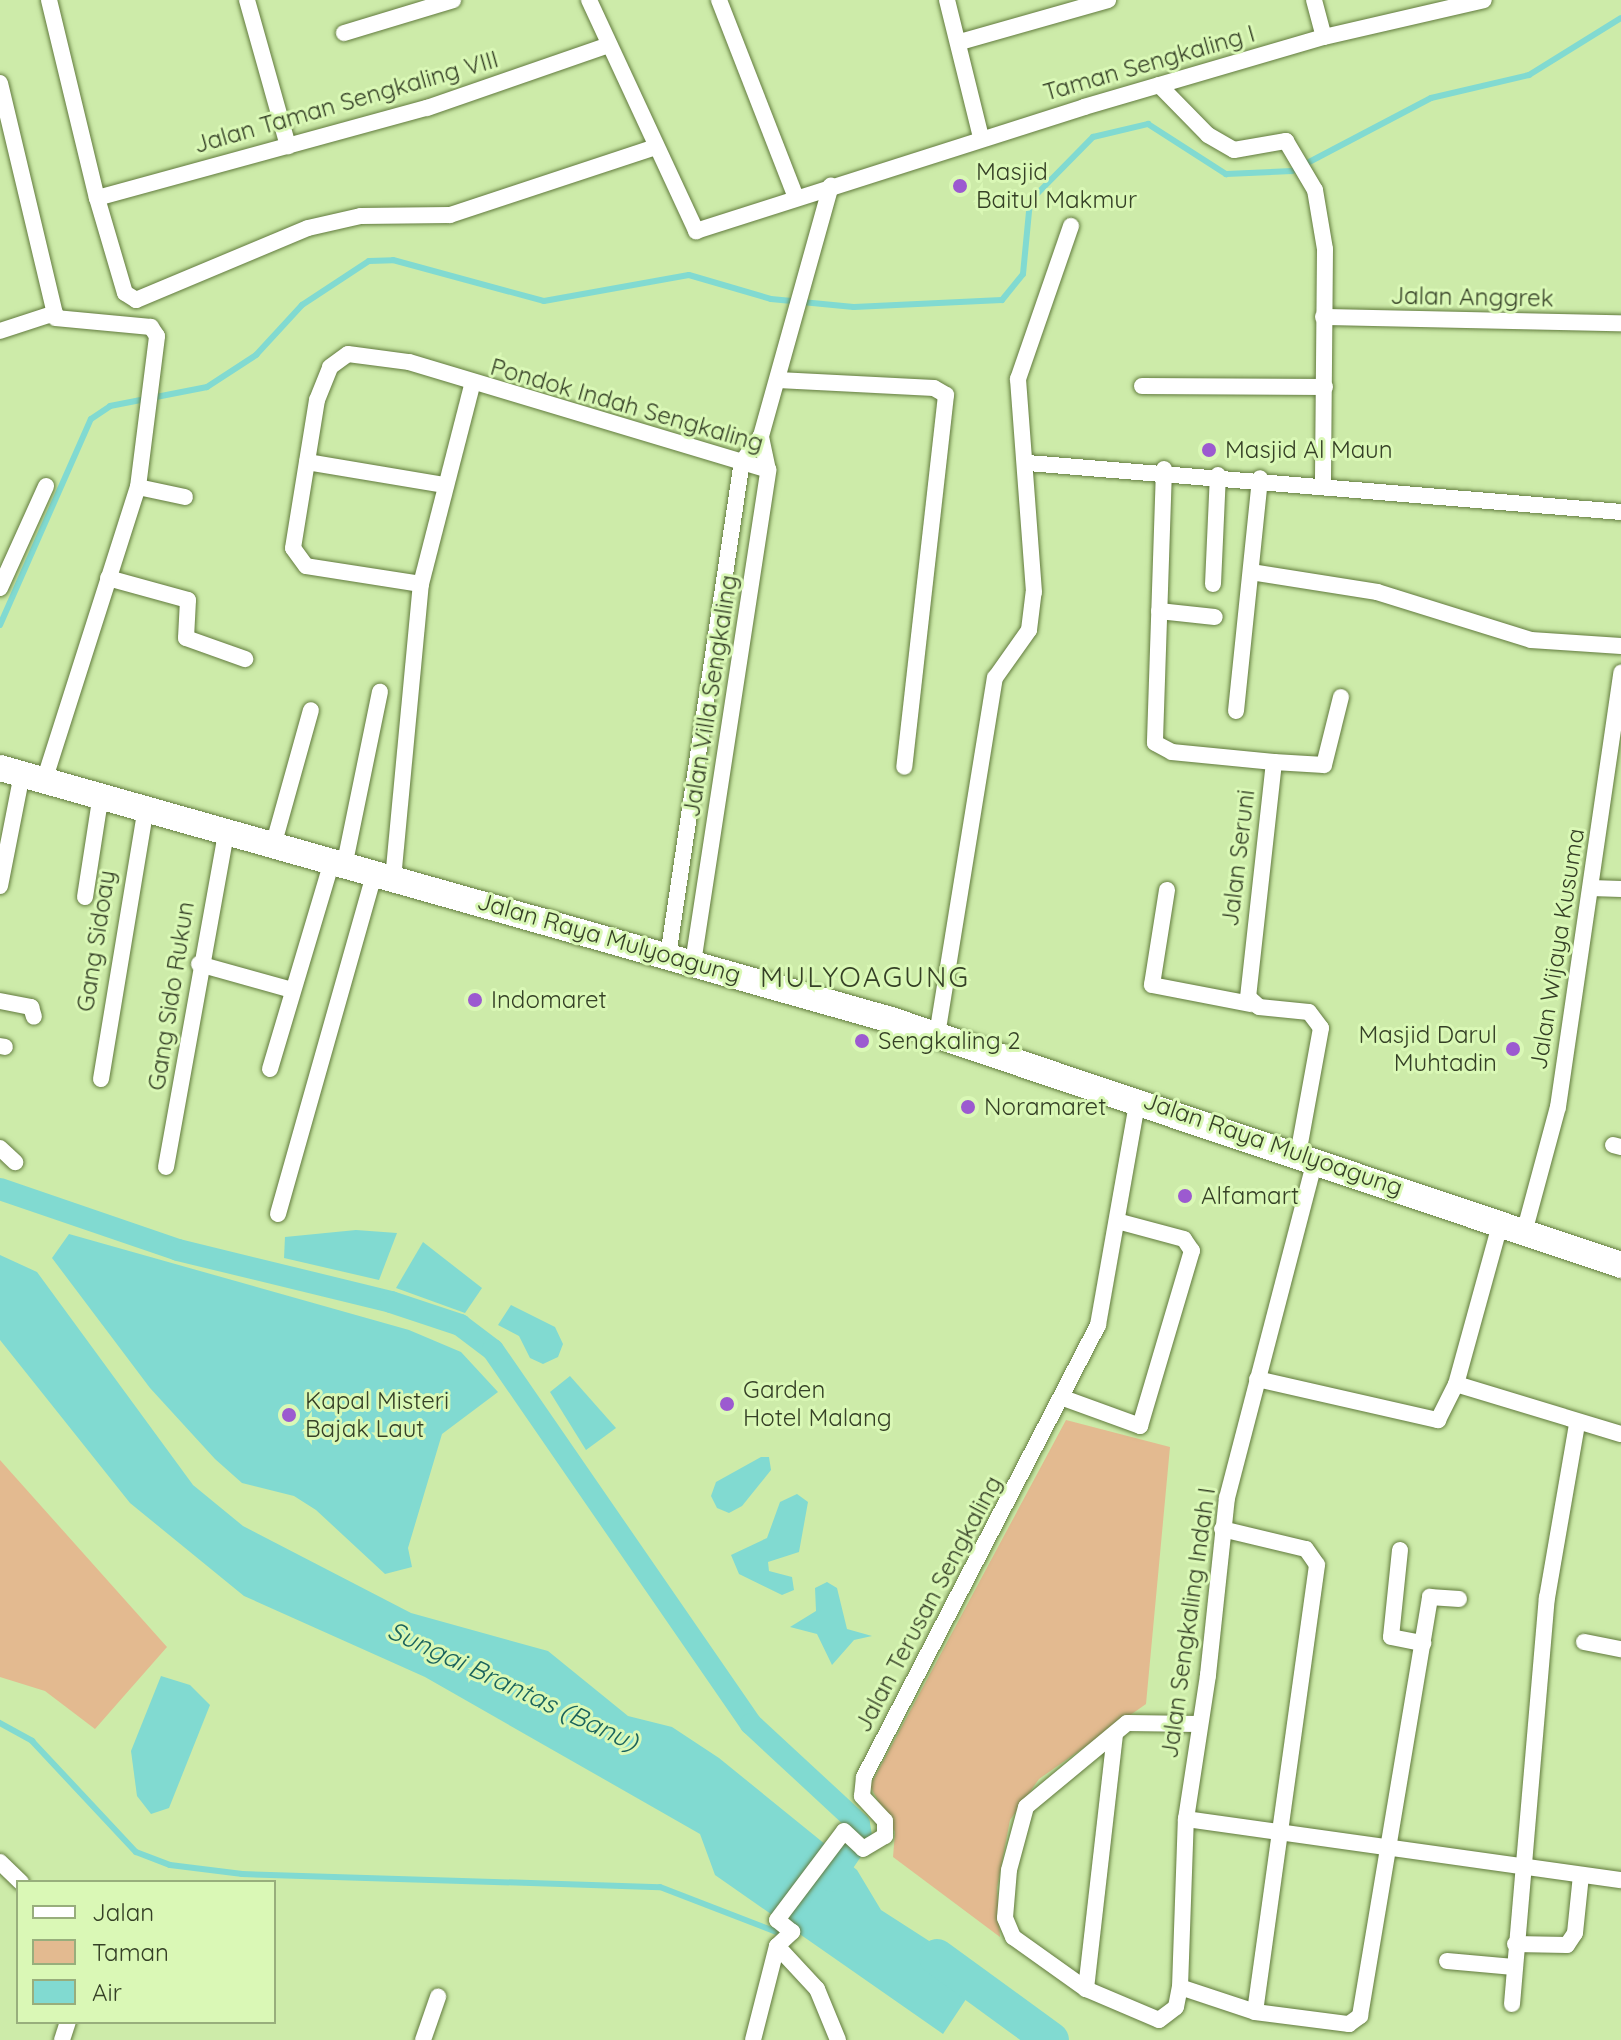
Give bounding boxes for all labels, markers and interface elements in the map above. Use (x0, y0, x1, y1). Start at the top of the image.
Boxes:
street label: Taman Sengkaling I (1040, 19, 1258, 107)
street label: Jalan Taman Sengkaling VIII (190, 45, 502, 159)
place label: Masjid Baitul Makmur (976, 158, 1137, 214)
marker: Masjid Baitul Makmur (951, 177, 969, 195)
street label: Jalan Anggrek (1390, 281, 1554, 313)
street label: Pondok Indah Sengkaling (487, 352, 767, 458)
place label: Masjid Al Maun (1225, 436, 1393, 464)
marker: Masjid Al Maun (1200, 441, 1218, 459)
street label: Jalan Villa Sengkaling (677, 573, 743, 819)
street label: Jalan Seruni (1215, 788, 1261, 928)
street label: Jalan Wijaya Kusuma (1524, 826, 1590, 1072)
street label: Gang Sidoay (71, 868, 121, 1014)
street label: Jalan Raya Mulyoagung (474, 887, 744, 989)
street label: Gang Sido Rukun (142, 899, 200, 1093)
district label: MULYOAGUNG (760, 960, 970, 994)
place label: Indomaret (491, 986, 607, 1014)
marker: Indomaret (466, 991, 484, 1009)
place label: Masjid Darul Muhtadin (1358, 1021, 1497, 1077)
place label: Sengkaling 2 (878, 1027, 1021, 1055)
marker: Sengkaling 2 (853, 1032, 871, 1050)
marker: Masjid Darul Muhtadin (1504, 1040, 1522, 1058)
street label: Jalan Raya Mulyoagung (1139, 1086, 1407, 1202)
place label: Noramaret (984, 1093, 1106, 1121)
marker: Noramaret (959, 1098, 977, 1116)
place label: Alfamart (1201, 1182, 1299, 1210)
marker: Alfamart (1176, 1187, 1194, 1205)
place label: Garden Hotel Malang (743, 1376, 892, 1432)
place label: Kapal Misteri Bajak Laut (305, 1387, 449, 1443)
marker: Garden Hotel Malang (718, 1395, 736, 1413)
marker: Kapal Misteri Bajak Laut (280, 1406, 298, 1424)
street label: Jalan Terusan Sengkaling (848, 1471, 1008, 1737)
street label: Jalan Sengkaling Indah I (1155, 1486, 1221, 1760)
water label: Sungai Brantas (Banu) (383, 1614, 643, 1758)
legend (16, 1880, 276, 2024)
text: Jalan (92, 1897, 154, 1927)
text: Taman (92, 1937, 169, 1967)
text: Air (92, 1977, 122, 2007)

